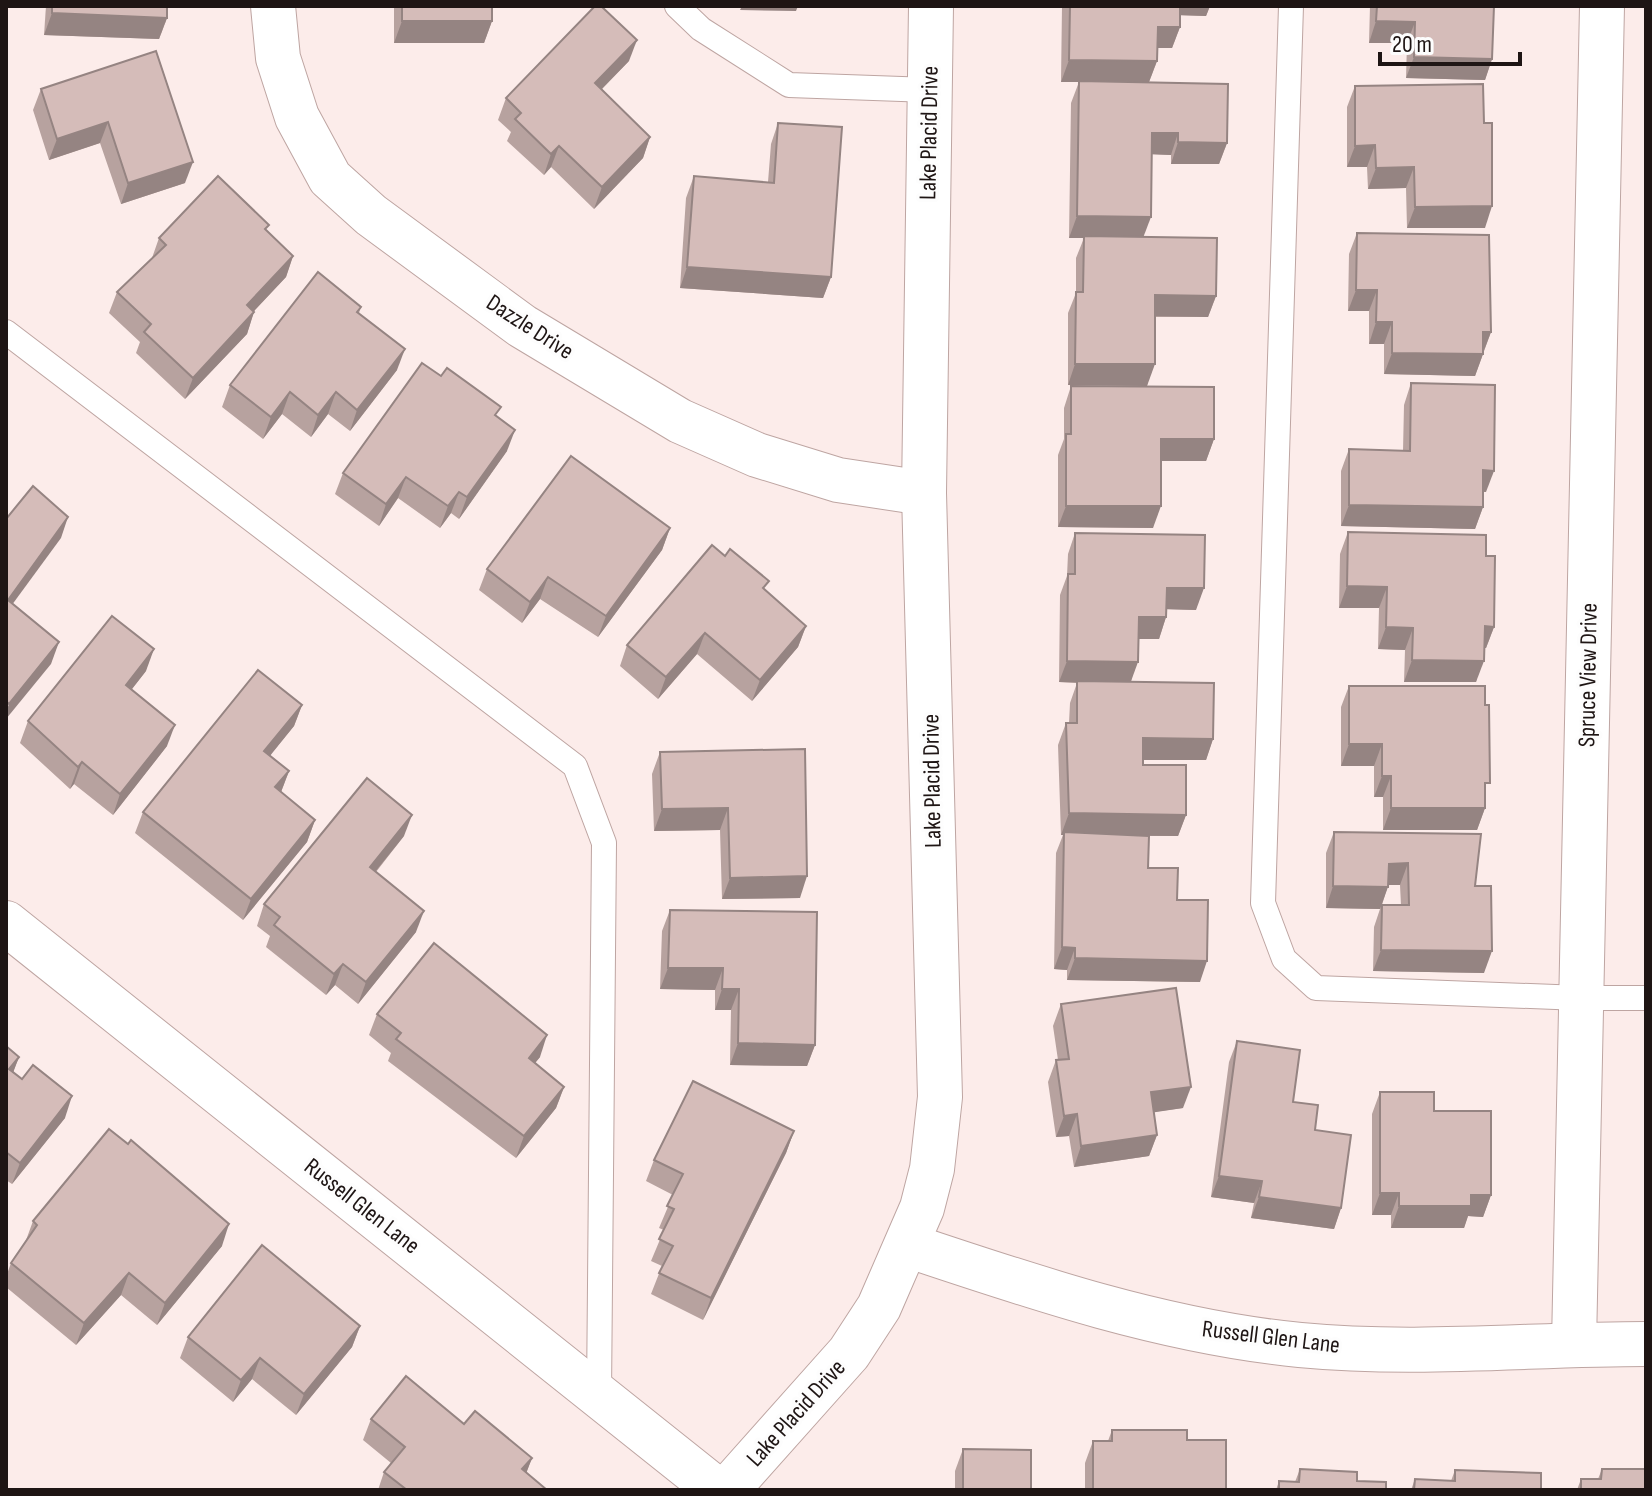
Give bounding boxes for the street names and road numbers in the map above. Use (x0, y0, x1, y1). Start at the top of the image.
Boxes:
street label: Lake Placid Drive (913, 66, 945, 200)
street label: Dazzle Drive (481, 288, 579, 366)
street label: Spruce View Drive (1572, 603, 1604, 747)
street label: Lake Placid Drive (916, 714, 948, 848)
street label: Russell Glen Lane (298, 1152, 426, 1260)
street label: Russell Glen Lane (1200, 1314, 1342, 1360)
street label: Lake Placid Drive (740, 1354, 852, 1472)

